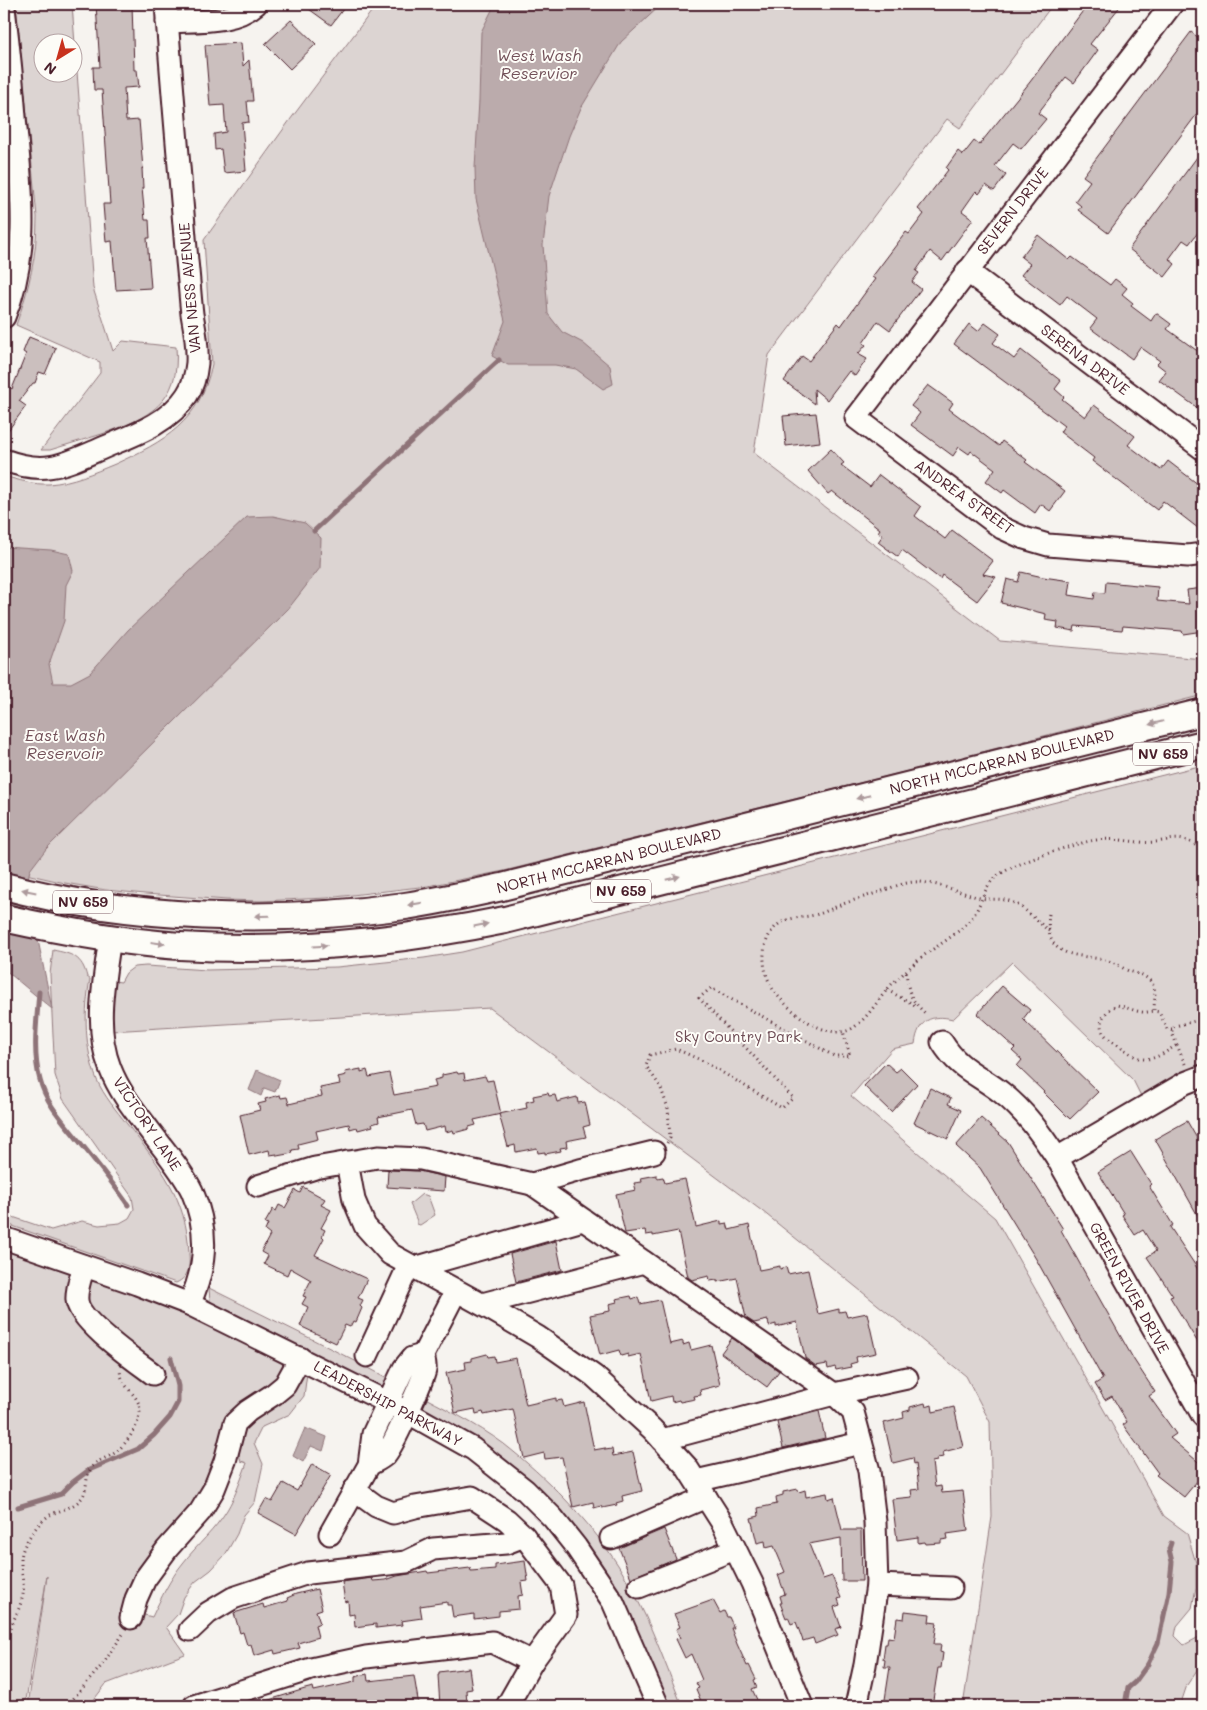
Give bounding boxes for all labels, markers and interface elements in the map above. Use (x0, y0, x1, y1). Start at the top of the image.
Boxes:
north arrow (32, 32, 82, 82)
water label: West Wash Reservior (497, 44, 581, 83)
text: N (40, 58, 60, 80)
street label: SEVERN DRIVE (972, 162, 1053, 258)
street label: VAN NESS AVENUE (173, 222, 205, 354)
street label: SERENA DRIVE (1037, 319, 1134, 399)
street label: ANDREA STREET (911, 454, 1018, 538)
one-way arrow (1148, 720, 1163, 728)
street label: NORTH MCCARRAN BOULEVARD (887, 723, 1116, 799)
water label: East Wash Reservoir (25, 724, 105, 763)
road number: NV 659 (1133, 742, 1193, 766)
one-way arrow (855, 793, 870, 801)
street label: NORTH MCCARRAN BOULEVARD (494, 822, 723, 898)
one-way arrow (666, 874, 681, 882)
road number: NV 659 (591, 879, 651, 902)
one-way arrow (21, 887, 36, 895)
road number: NV 659 (53, 890, 113, 914)
one-way arrow (407, 901, 423, 909)
one-way arrow (253, 912, 269, 920)
one-way arrow (474, 921, 489, 929)
one-way arrow (150, 939, 166, 947)
one-way arrow (313, 941, 329, 949)
park label: Sky Country Park (675, 1026, 801, 1046)
street label: VICTORY LANE (109, 1073, 187, 1175)
street label: GREEN RIVER DRIVE (1085, 1218, 1175, 1357)
street label: LEADERSHIP PARKWAY (311, 1355, 466, 1451)

